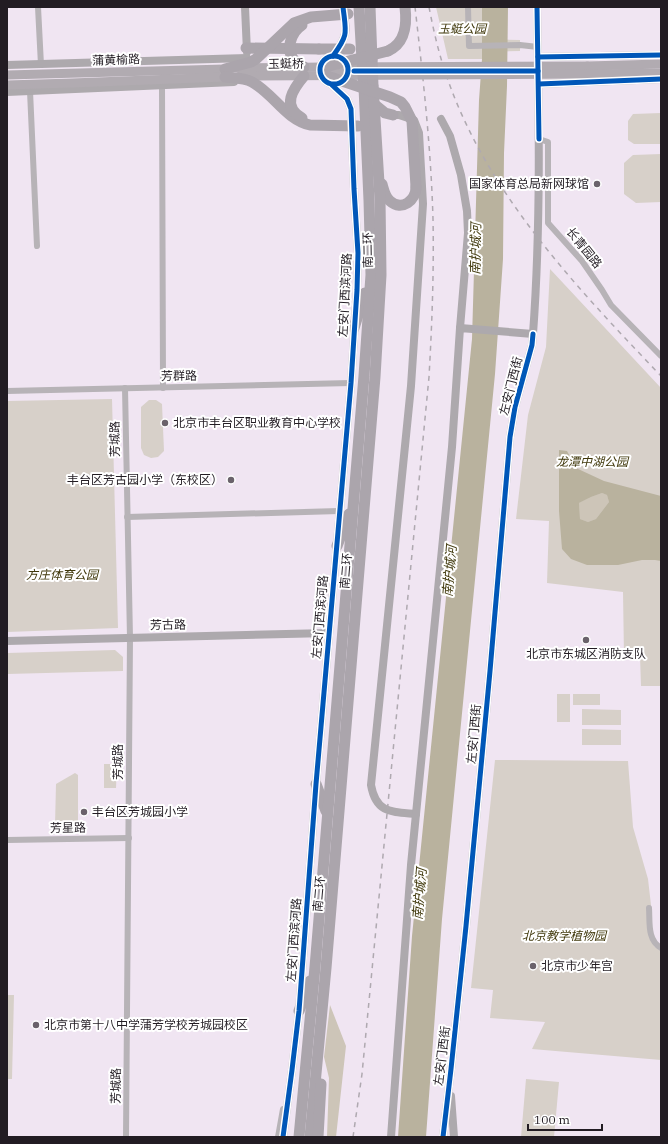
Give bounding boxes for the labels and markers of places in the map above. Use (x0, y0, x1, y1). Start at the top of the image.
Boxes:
place label: 国家体育总局新网球馆 (469, 176, 589, 191)
marker: 国家体育总局新网球馆 (592, 179, 602, 189)
place label: 北京市丰台区职业教育中心学校 (173, 415, 341, 430)
marker: 北京市丰台区职业教育中心学校 (160, 418, 170, 428)
place label: 丰台区芳古园小学（东校区） (67, 472, 223, 487)
marker: 丰台区芳古园小学（东校区） (226, 475, 236, 485)
marker: 北京市东城区消防支队 (581, 635, 591, 645)
place label: 北京市东城区消防支队 (526, 646, 646, 661)
place label: 丰台区芳城园小学 (92, 804, 188, 819)
marker: 丰台区芳城园小学 (79, 807, 89, 817)
place label: 北京市少年宫 (541, 958, 613, 973)
marker: 北京市少年宫 (528, 961, 538, 971)
place label: 北京市第十八中学蒲芳学校芳城园校区 (44, 1017, 248, 1032)
marker: 北京市第十八中学蒲芳学校芳城园校区 (31, 1020, 41, 1030)

